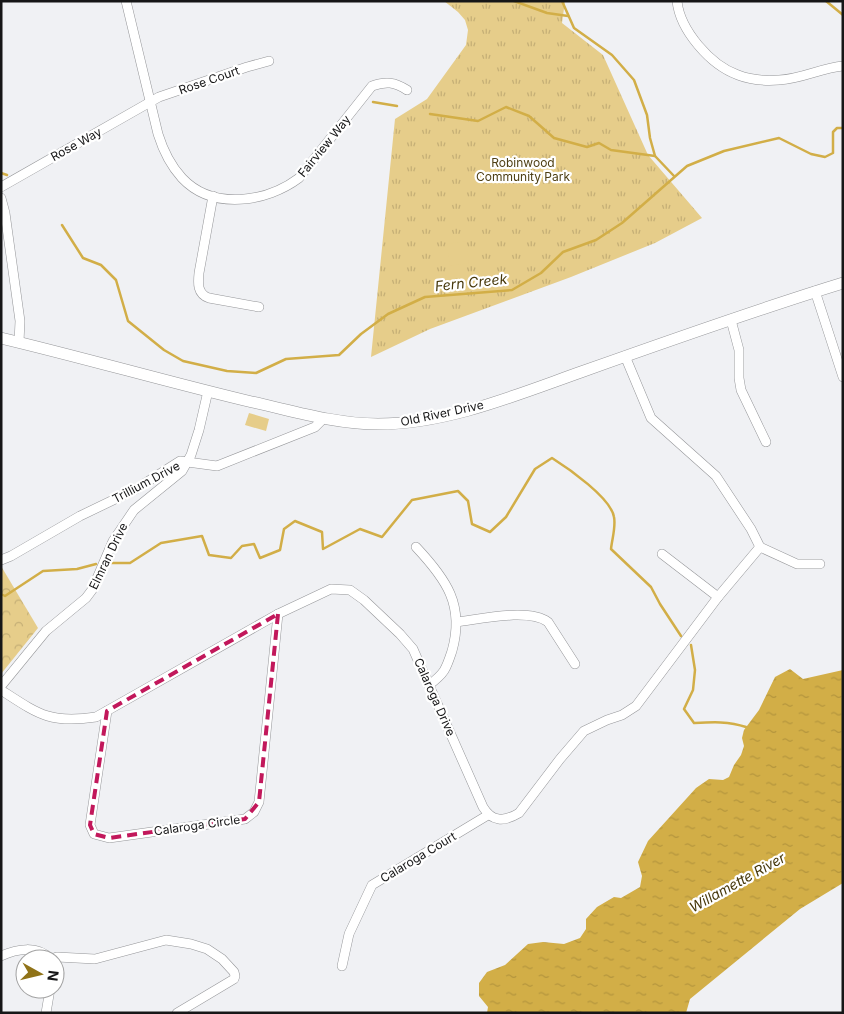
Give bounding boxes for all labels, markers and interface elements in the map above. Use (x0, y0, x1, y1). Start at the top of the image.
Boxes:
street label: Rose Court (177, 63, 241, 97)
street label: Fairview Way (294, 112, 354, 180)
street label: Rose Way (48, 124, 104, 164)
park label: Robinwood Community Park (476, 155, 570, 184)
water label: Fern Creek (434, 270, 508, 294)
street label: Old River Drive (399, 397, 485, 429)
street label: Trillium Drive (110, 458, 182, 506)
street label: Elmran Drive (85, 520, 131, 592)
street label: Calaroga Drive (411, 656, 459, 738)
street label: Calaroga Circle (153, 812, 241, 838)
street label: Calaroga Court (377, 828, 459, 886)
water label: Willamette River (686, 848, 789, 915)
north arrow (15, 949, 65, 999)
text: N (44, 969, 63, 982)

